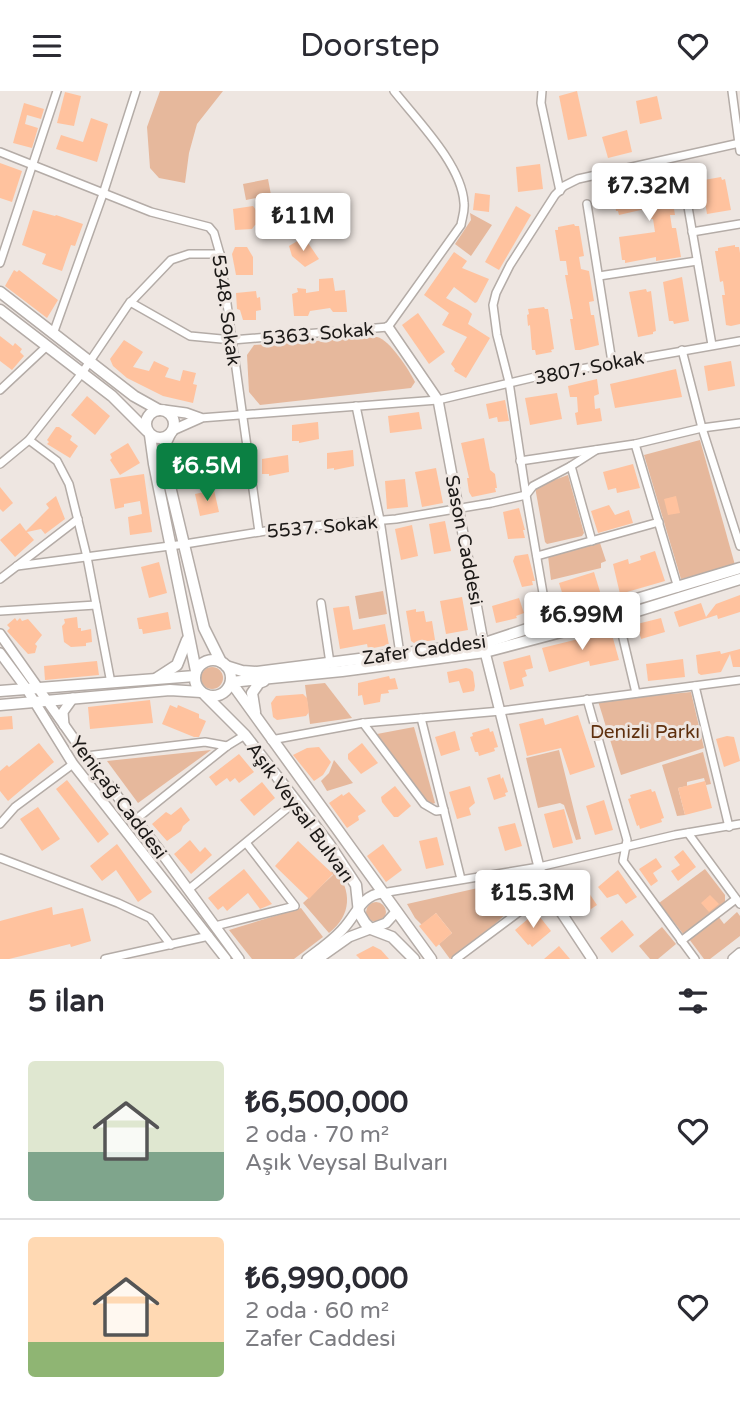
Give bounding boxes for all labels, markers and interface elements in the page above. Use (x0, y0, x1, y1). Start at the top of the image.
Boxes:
icon: menu (28, 27, 66, 65)
text: Doorstep (300, 27, 440, 65)
icon: heart (674, 27, 712, 65)
pin: ₺7.32M (592, 163, 706, 223)
text: ₺7.32M (608, 172, 690, 200)
pin: ₺11M (262, 193, 344, 253)
text: ₺11M (271, 202, 335, 230)
street label: 5348. Sokak (207, 253, 245, 367)
street label: 5363. Sokak (261, 318, 375, 350)
street label: 3807. Sokak (533, 347, 646, 389)
pin: ₺6.5M (158, 443, 256, 503)
text: ₺6.5M (172, 452, 242, 480)
street label: Sason Caddesi (441, 473, 487, 607)
street label: 5537. Sokak (266, 511, 378, 543)
pin: ₺6.99M (525, 593, 639, 652)
text: ₺6.99M (540, 601, 624, 629)
street label: Zafer Caddesi (361, 630, 487, 670)
park label: Denizli Parkı (590, 721, 700, 743)
street label: Yeniçağ Caddesi (65, 732, 172, 863)
street label: Aşık Veysal Bulvarı (242, 738, 358, 887)
pin: ₺15.3M (476, 871, 590, 930)
text: ₺15.3M (491, 879, 575, 907)
icon: filters (674, 982, 712, 1020)
text: 5 ilan (28, 983, 105, 1020)
text: ₺6,500,000 (245, 1084, 408, 1121)
icon: home (84, 1089, 168, 1173)
icon: heart (674, 1112, 712, 1150)
text: 2 oda · 70 m² (245, 1121, 389, 1149)
text: Aşık Veysal Bulvarı (245, 1149, 448, 1177)
text: ₺6,990,000 (245, 1260, 408, 1297)
icon: home (84, 1265, 168, 1349)
icon: heart (674, 1288, 712, 1326)
text: 2 oda · 60 m² (245, 1297, 389, 1325)
text: Zafer Caddesi (245, 1325, 396, 1353)

